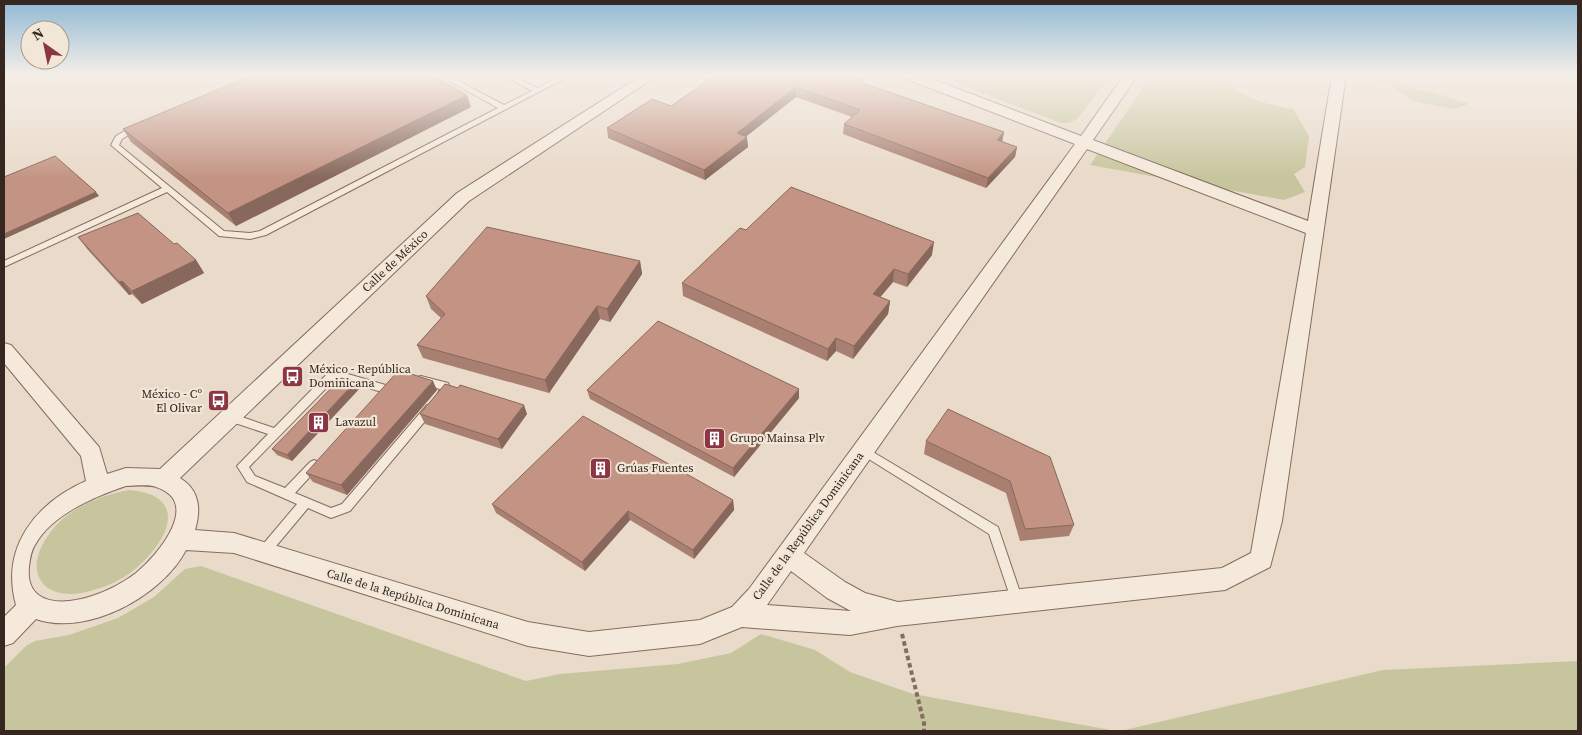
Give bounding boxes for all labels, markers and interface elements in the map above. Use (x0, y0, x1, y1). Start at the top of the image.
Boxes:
north arrow (20, 20, 70, 70)
text: N (28, 23, 48, 45)
street label: Calle de México (359, 226, 432, 296)
place label: México - República Dominicana (309, 361, 412, 391)
bus stop icon: México - República Dominicana (281, 364, 305, 388)
place label: México - Cº El Olivar (141, 386, 202, 416)
bus stop icon: México - Cº El Olivar (206, 389, 230, 413)
building icon: Lavazul (307, 410, 331, 434)
place label: Lavazul (335, 414, 376, 430)
building icon: Grupo Mainsa Plv (702, 426, 726, 450)
place label: Grupo Mainsa Plv (730, 430, 825, 446)
street label: Calle de la República Dominicana (749, 448, 868, 603)
building icon: Grúas Fuentes (589, 456, 613, 480)
place label: Grúas Fuentes (617, 460, 694, 476)
street label: Calle de la República Dominicana (325, 565, 502, 633)

